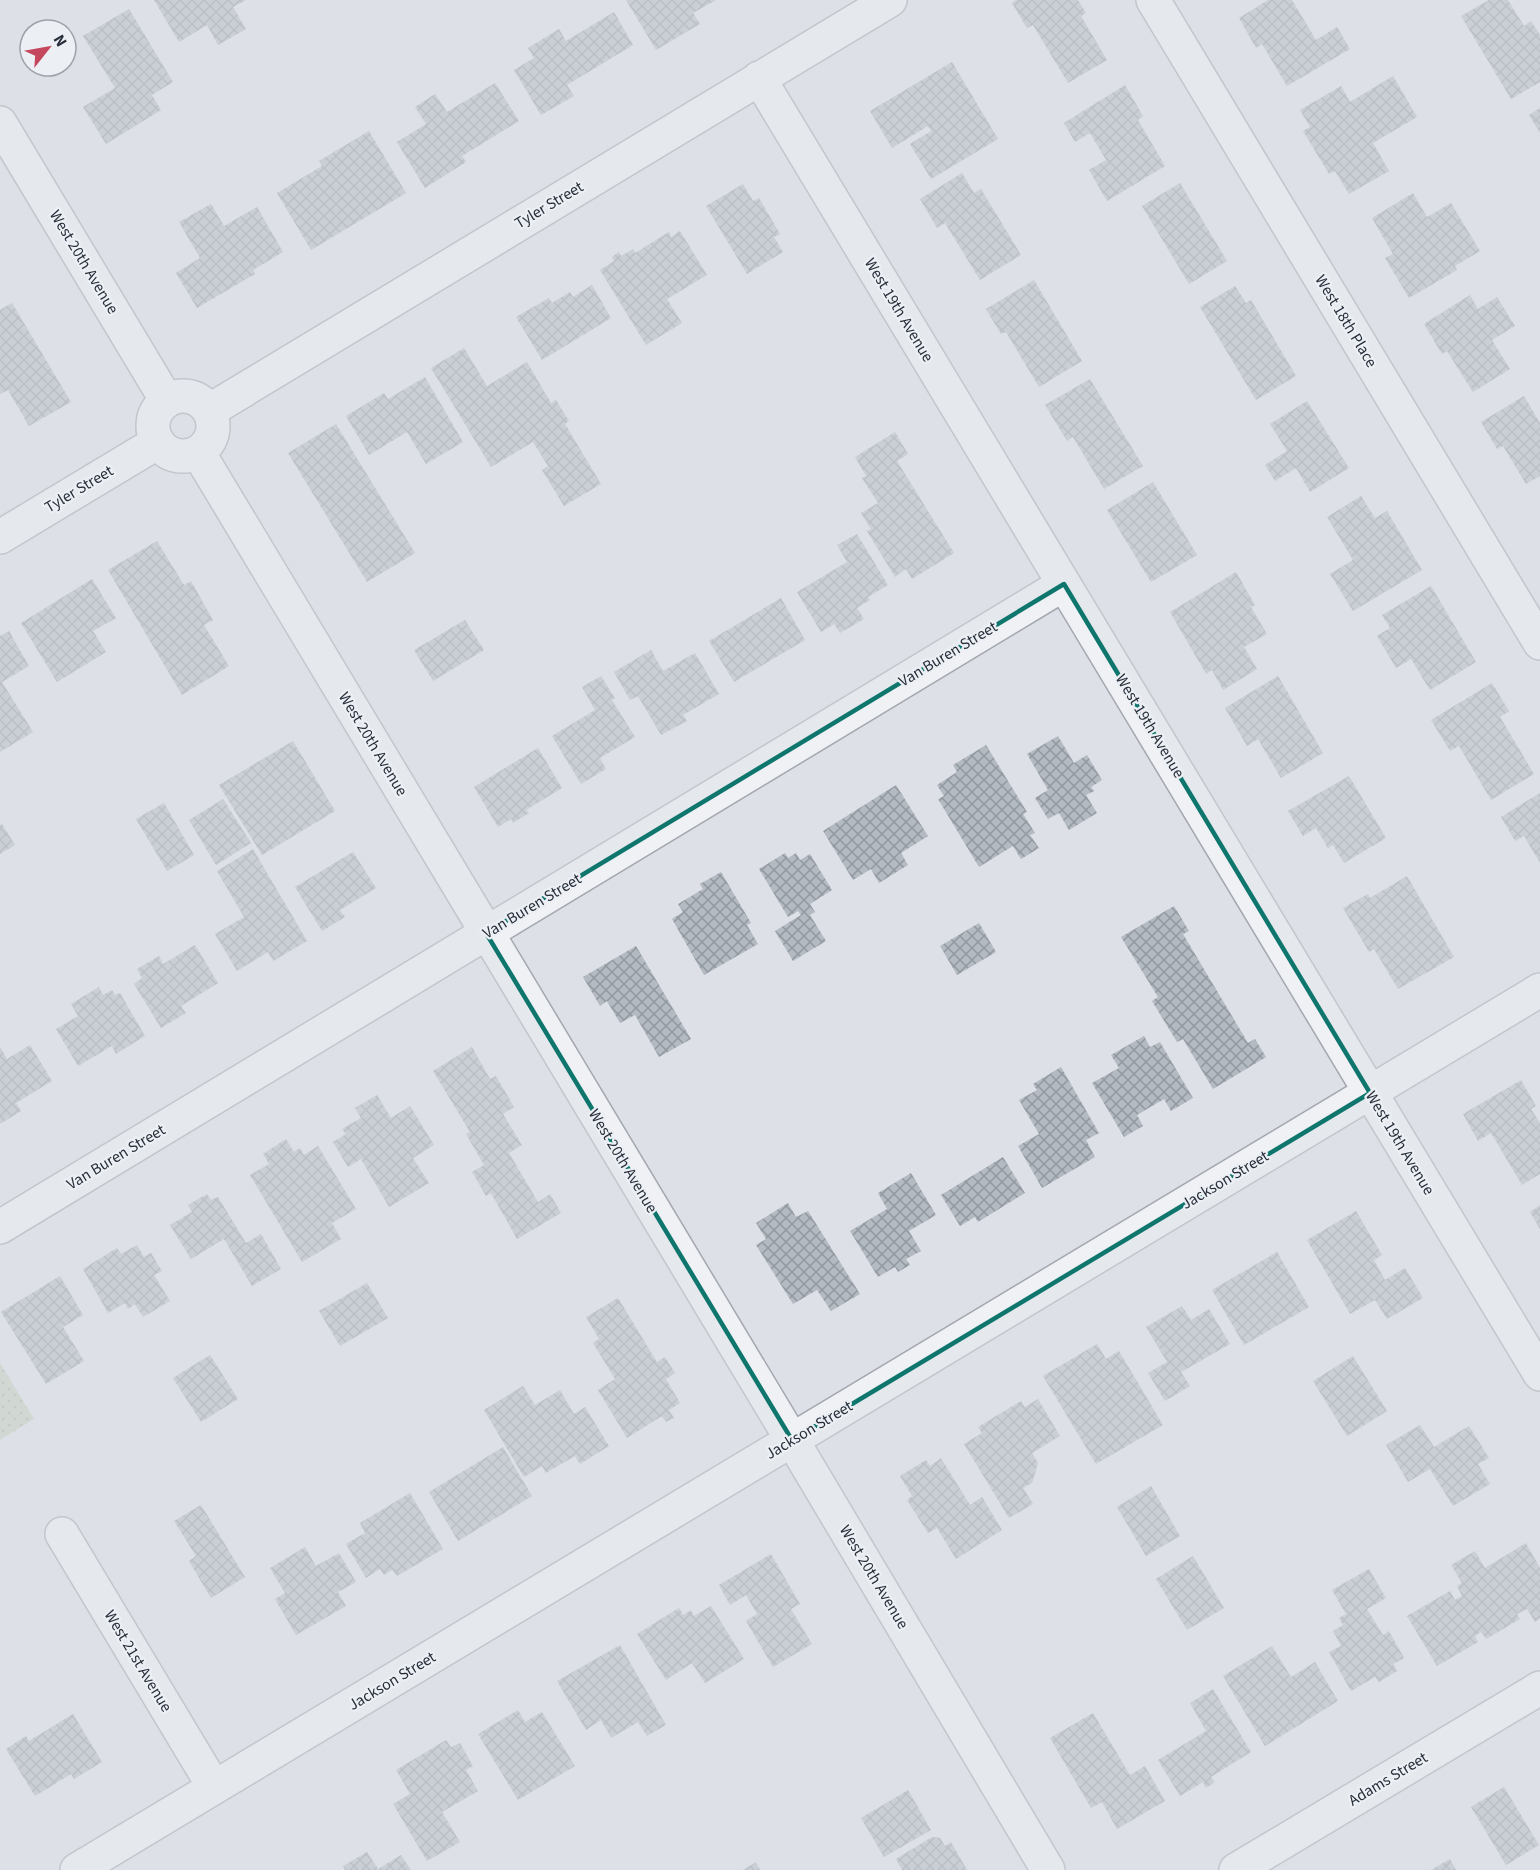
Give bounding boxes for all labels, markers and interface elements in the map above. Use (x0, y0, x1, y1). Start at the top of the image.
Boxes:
north arrow (18, 18, 78, 78)
text: N (48, 31, 72, 51)
street label: Tyler Street (511, 176, 588, 234)
street label: West 20th Avenue (44, 206, 124, 318)
street label: West 19th Avenue (859, 254, 939, 366)
street label: West 18th Place (1310, 270, 1382, 372)
street label: Tyler Street (41, 460, 118, 518)
street label: Van Buren Street (895, 616, 1002, 692)
street label: West 19th Avenue (1110, 670, 1190, 782)
street label: West 20th Avenue (333, 688, 413, 800)
street label: Van Buren Street (479, 868, 586, 944)
street label: West 19th Avenue (1360, 1087, 1440, 1199)
street label: West 20th Avenue (583, 1105, 663, 1217)
street label: Van Buren Street (63, 1119, 170, 1195)
street label: Jackson Street (1177, 1145, 1273, 1215)
street label: Jackson Street (761, 1395, 857, 1465)
street label: West 20th Avenue (834, 1521, 914, 1633)
street label: West 21st Avenue (99, 1606, 177, 1716)
street label: Jackson Street (344, 1646, 440, 1716)
street label: Adams Street (1344, 1746, 1432, 1811)

